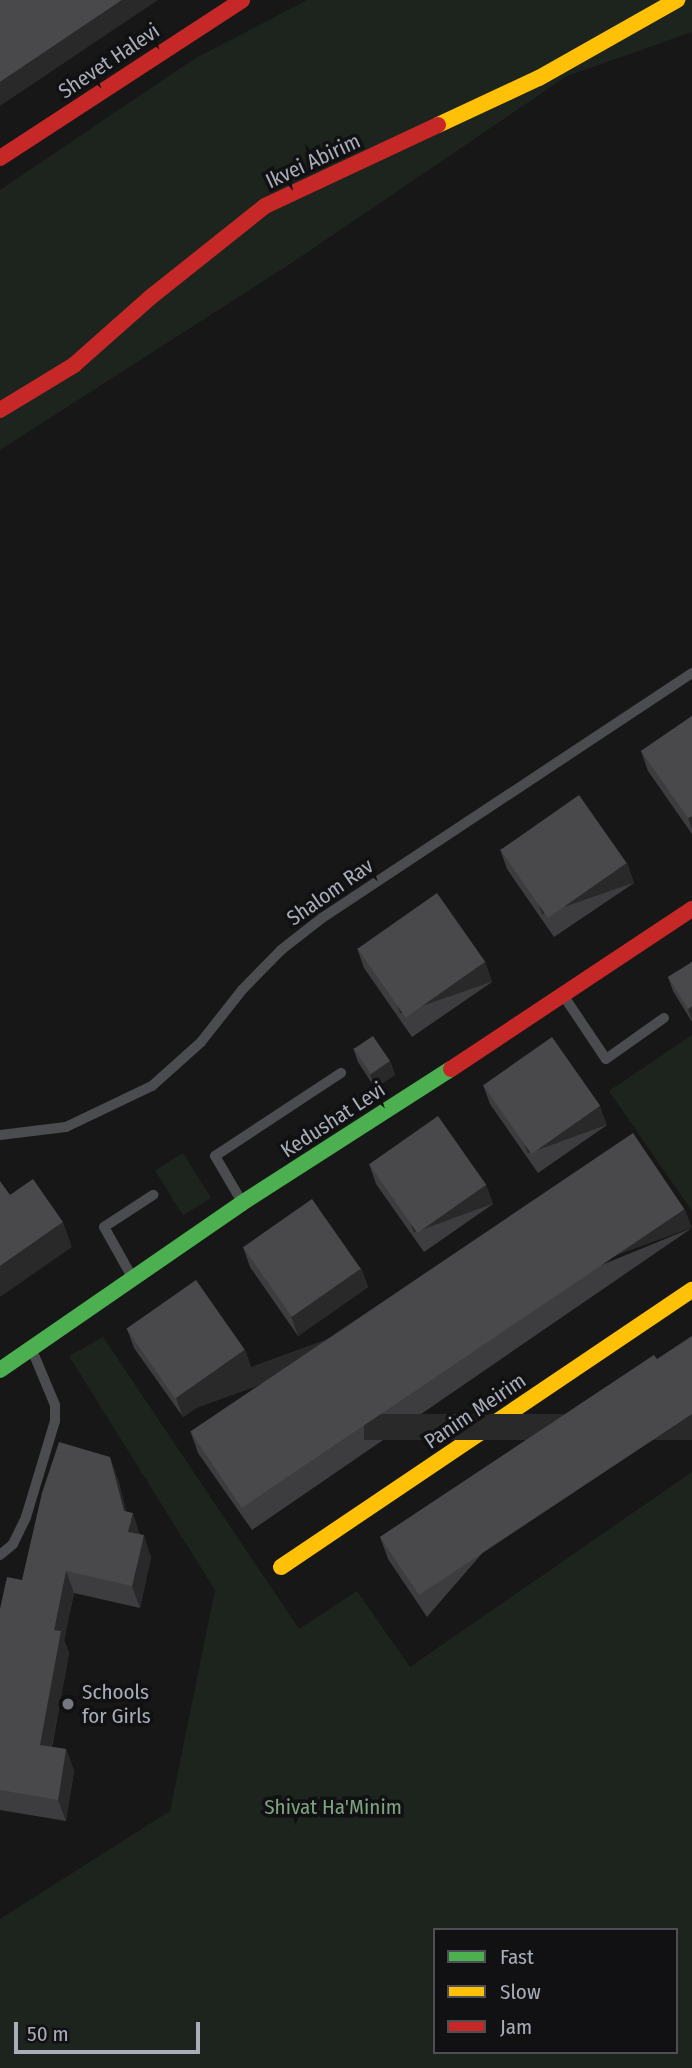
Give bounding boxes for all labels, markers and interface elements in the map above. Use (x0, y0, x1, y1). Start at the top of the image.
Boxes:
street label: Shevet Halevi (54, 18, 164, 104)
street label: Ikvei Abirim (262, 128, 364, 194)
street label: Shalom Rav (282, 853, 378, 931)
street label: Kedushat Levi (276, 1077, 390, 1163)
street label: Panim Meirim (419, 1368, 531, 1454)
place label: Schools for Girls (82, 1679, 151, 1729)
marker: Schools for Girls (60, 1696, 76, 1712)
park label: Shivat Ha'Minim (264, 1794, 402, 1820)
legend (433, 1928, 678, 2054)
text: Fast (500, 1944, 534, 1970)
text: Slow (500, 1979, 541, 2005)
scale bar (18, 2008, 203, 2052)
text: Jam (500, 2014, 532, 2040)
text: 50 m (27, 2021, 69, 2047)

